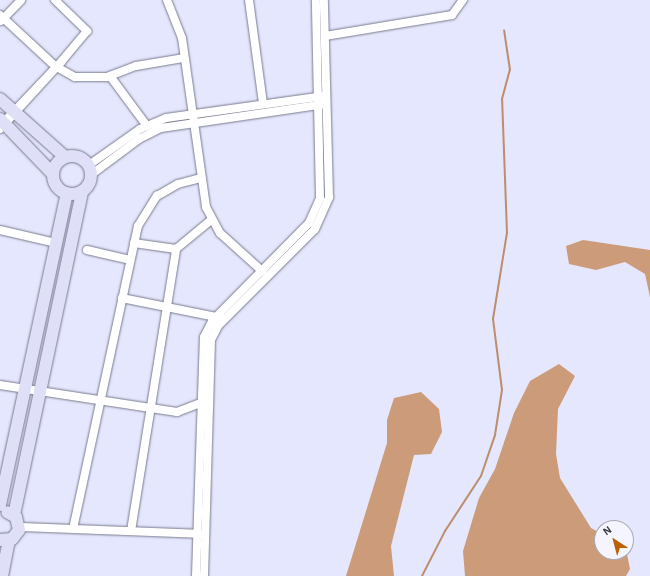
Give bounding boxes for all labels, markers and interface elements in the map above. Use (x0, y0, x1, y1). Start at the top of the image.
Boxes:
north arrow (594, 520, 634, 560)
text: N (601, 524, 614, 537)

